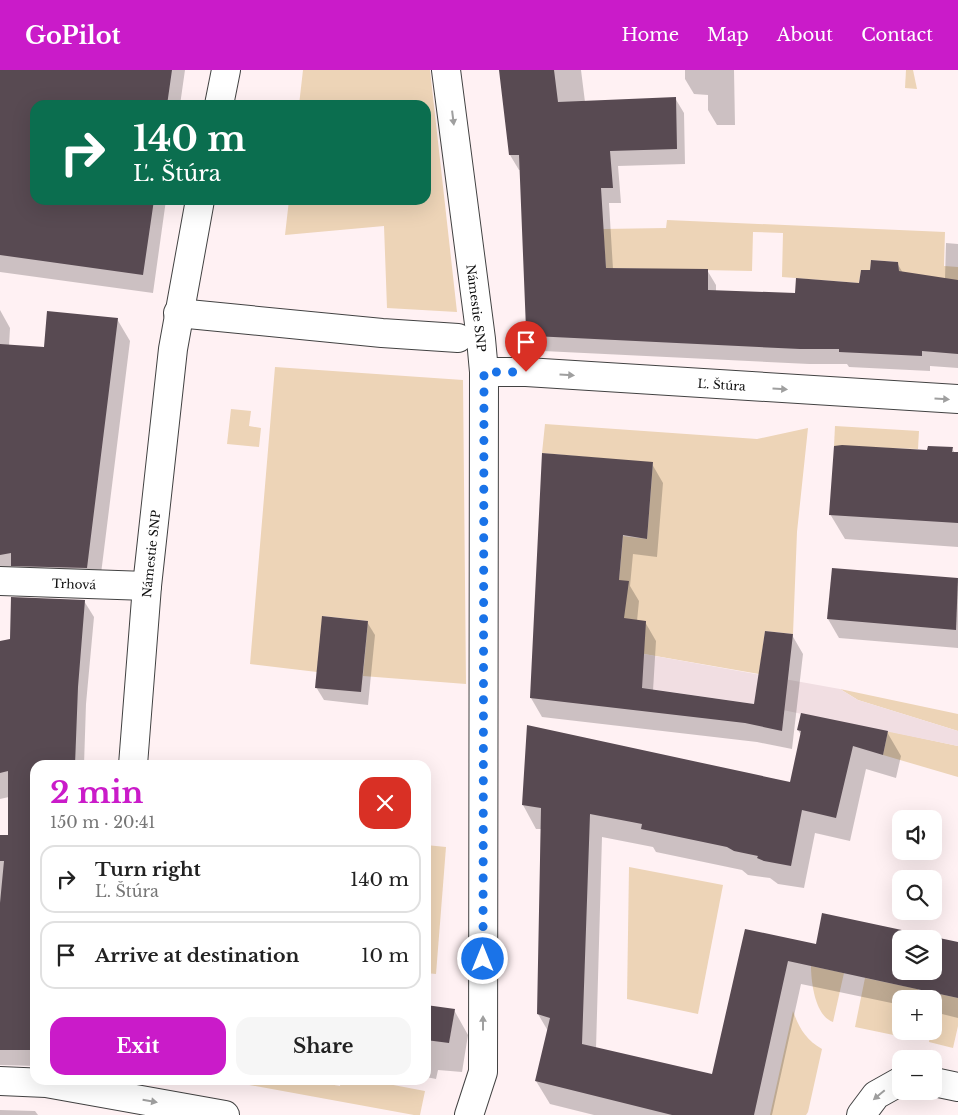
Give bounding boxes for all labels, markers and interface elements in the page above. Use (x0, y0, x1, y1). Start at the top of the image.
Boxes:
text: GoPilot (25, 21, 121, 50)
text: Home (621, 24, 679, 46)
text: Map (707, 24, 749, 46)
text: About (777, 24, 833, 46)
text: Contact (861, 24, 933, 46)
one-way arrow (449, 111, 457, 127)
text: 140 m (133, 117, 246, 160)
icon: right (50, 120, 115, 185)
text: Ľ. Štúra (133, 160, 221, 187)
street label: Námestie SNP (464, 263, 490, 352)
pin (505, 321, 547, 372)
icon: arrive (512, 328, 540, 356)
one-way arrow (560, 371, 576, 379)
street label: Ľ. Štúra (697, 375, 746, 393)
one-way arrow (772, 385, 788, 393)
one-way arrow (934, 395, 950, 403)
street label: Námestie SNP (139, 509, 163, 598)
street label: Trhová (52, 575, 97, 592)
text: 2 min (50, 774, 143, 811)
button: close (359, 777, 411, 829)
map controls (892, 810, 942, 1100)
button: sound (892, 810, 942, 860)
text: 150 m · 20:41 (50, 812, 156, 832)
text: Turn right (95, 858, 201, 881)
icon: right (52, 865, 80, 893)
text: 140 m (350, 868, 409, 891)
button: search (892, 870, 942, 920)
text: Ľ. Štúra (95, 881, 159, 901)
button: layers (892, 930, 942, 980)
position arrow (456, 932, 508, 984)
icon: arrive (52, 941, 80, 969)
text: Arrive at destination (95, 944, 299, 967)
text: 10 m (361, 944, 409, 967)
button: + (892, 990, 942, 1040)
one-way arrow (479, 1015, 487, 1031)
button: Exit (50, 1017, 226, 1075)
button: Share (236, 1017, 411, 1075)
button: − (892, 1050, 942, 1100)
one-way arrow (872, 1089, 885, 1100)
one-way arrow (142, 1097, 157, 1105)

